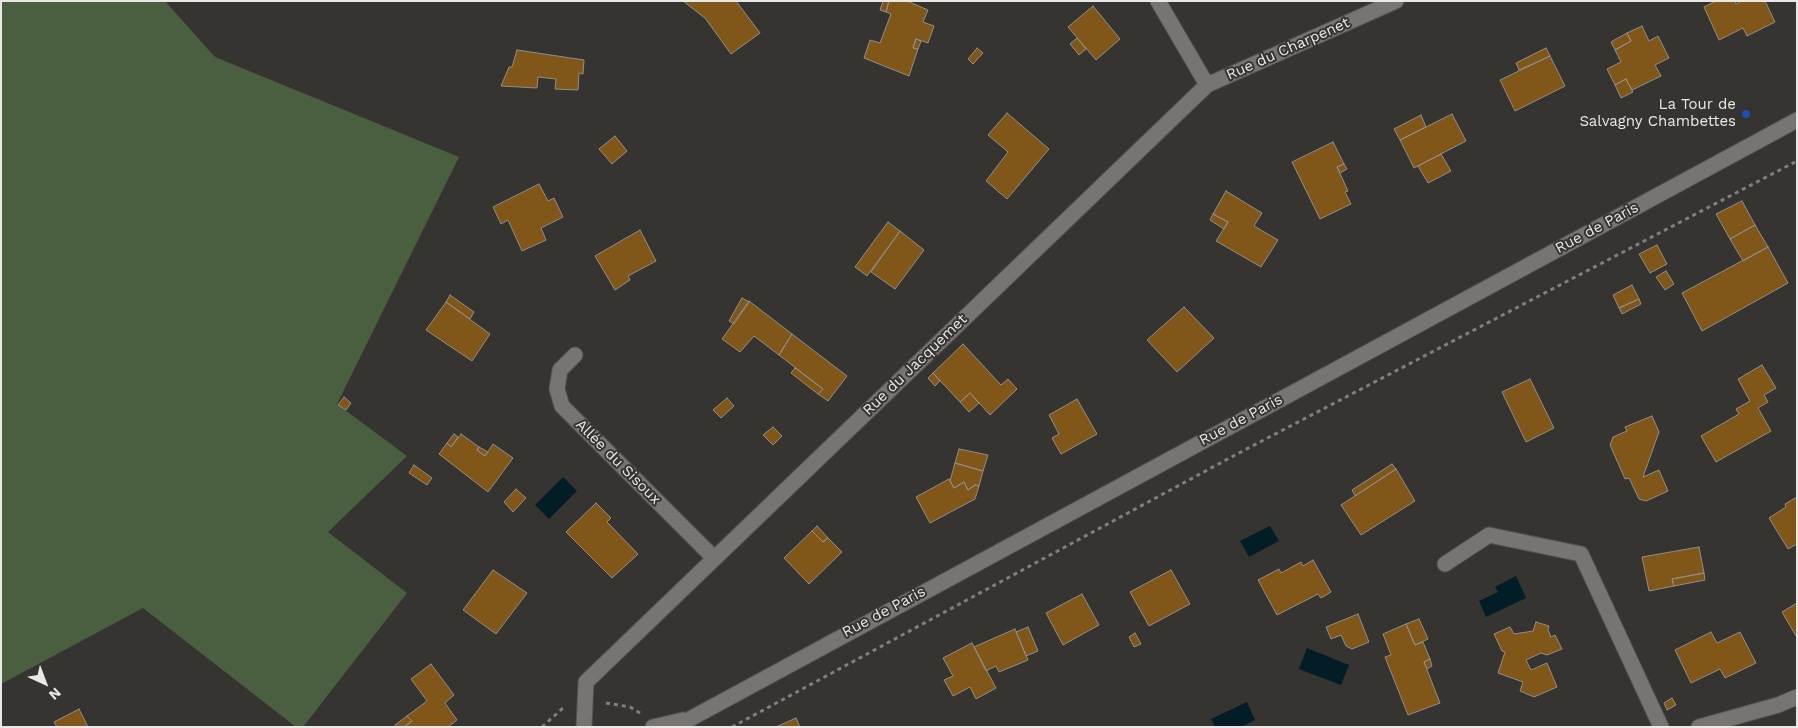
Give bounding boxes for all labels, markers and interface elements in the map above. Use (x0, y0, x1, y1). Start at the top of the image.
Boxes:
street label: Rue du Charpenet (1224, 14, 1352, 84)
place label: La Tour de Salvagny Chambettes (1579, 96, 1736, 131)
marker: La Tour de Salvagny Chambettes (1740, 108, 1752, 120)
street label: Rue de Paris (1552, 199, 1642, 257)
street label: Rue du Jacquemet (859, 311, 971, 419)
street label: Rue de Paris (1196, 391, 1286, 449)
street label: Allée du Sisoux (572, 416, 664, 508)
street label: Rue de Paris (839, 583, 929, 641)
north arrow (20, 658, 70, 708)
text: N (46, 685, 64, 703)

